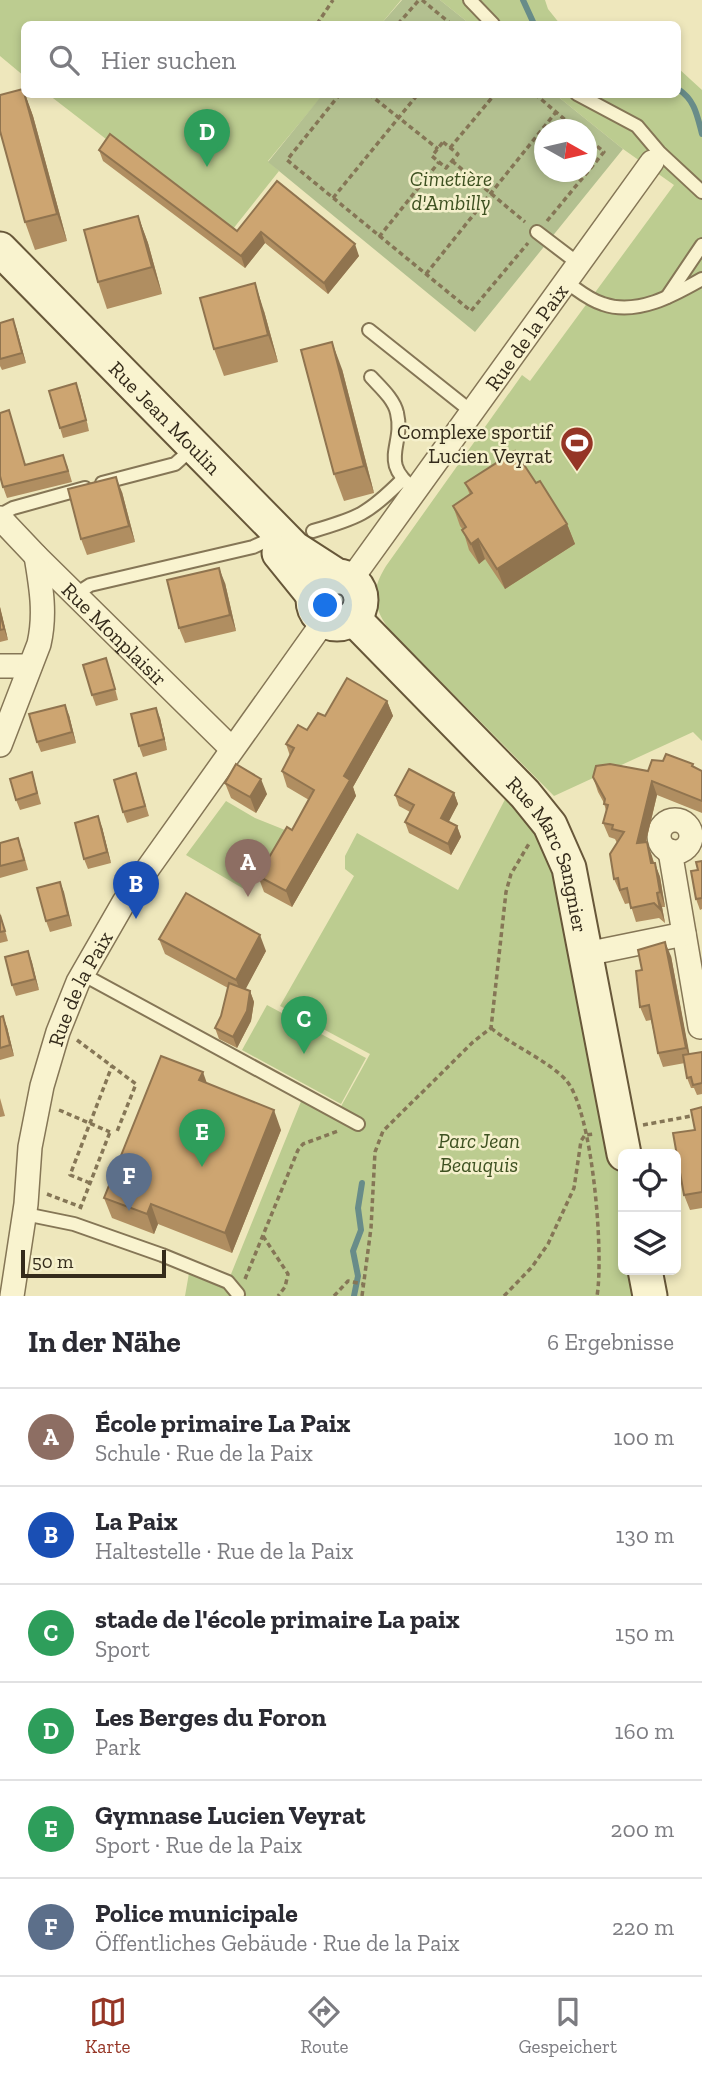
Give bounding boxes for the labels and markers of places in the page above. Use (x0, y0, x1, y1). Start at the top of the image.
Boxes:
pin: D (184, 109, 230, 167)
place label: Complexe sportif Lucien Veyrat (397, 419, 553, 468)
sports icon: Complexe sportif Lucien Veyrat (558, 424, 596, 473)
pin: A (225, 839, 271, 897)
pin: B (113, 861, 159, 919)
pin: C (281, 996, 327, 1054)
pin: E (179, 1109, 225, 1167)
pin: F (106, 1153, 152, 1211)

